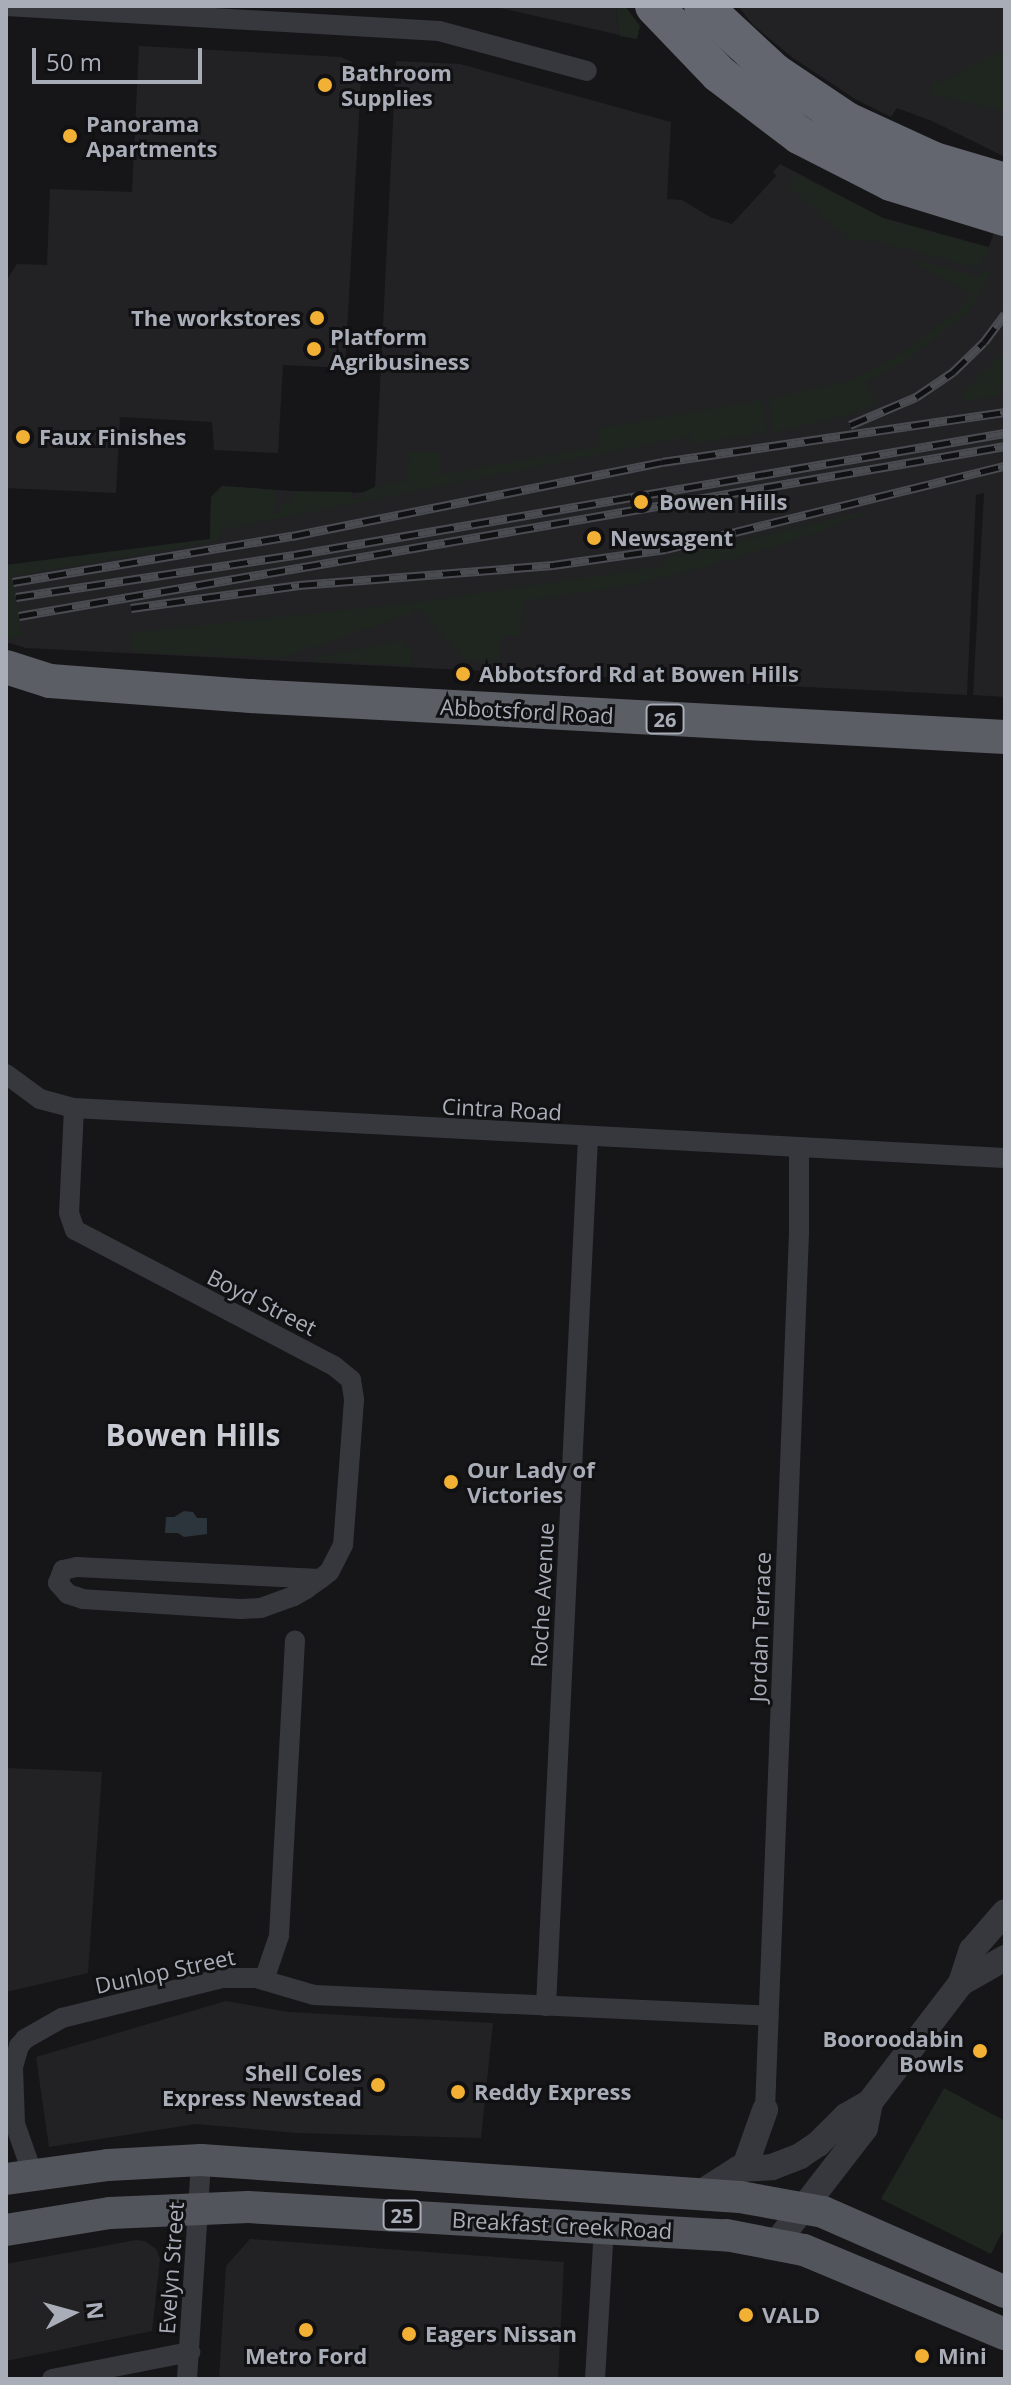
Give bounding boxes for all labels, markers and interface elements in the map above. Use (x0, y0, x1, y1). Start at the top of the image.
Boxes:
scale bar (36, 32, 206, 82)
text: 50 m (46, 45, 102, 78)
place label: Bathroom Supplies (341, 59, 452, 110)
marker: Bathroom Supplies (316, 76, 334, 94)
place label: Panorama Apartments (86, 110, 217, 162)
marker: Panorama Apartments (61, 127, 79, 145)
place label: The workstores (131, 305, 301, 331)
marker: The workstores (308, 309, 326, 327)
place label: Platform Agribusiness (330, 323, 470, 374)
marker: Platform Agribusiness (305, 340, 323, 358)
place label: Faux Finishes (39, 424, 187, 450)
marker: Faux Finishes (14, 428, 32, 446)
place label: Bowen Hills (659, 489, 787, 515)
marker: Bowen Hills (630, 491, 652, 513)
place label: Newsagent (610, 525, 733, 551)
marker: Newsagent (585, 529, 603, 547)
place label: Abbotsford Rd at Bowen Hills (479, 661, 799, 687)
marker: Abbotsford Rd at Bowen Hills (454, 665, 472, 683)
street label: Abbotsford Road (440, 693, 614, 729)
road number: 26 (645, 703, 685, 735)
street label: Cintra Road (441, 1093, 563, 1125)
street label: Boyd Street (203, 1263, 321, 1341)
district label: Bowen Hills (106, 1417, 280, 1453)
place label: Our Lady of Victories (467, 1456, 595, 1508)
marker: Our Lady of Victories (442, 1473, 460, 1491)
street label: Roche Avenue (525, 1522, 559, 1668)
street label: Jordan Terrace (744, 1551, 776, 1703)
street label: Dunlop Street (93, 1943, 237, 1999)
place label: Booroodabin Bowls (822, 2025, 964, 2076)
marker: Booroodabin Bowls (971, 2042, 989, 2060)
place label: Shell Coles Express Newstead (162, 2059, 362, 2110)
marker: Shell Coles Express Newstead (369, 2076, 387, 2094)
place label: Reddy Express (474, 2079, 631, 2105)
marker: Reddy Express (449, 2083, 467, 2101)
road number: 25 (382, 2199, 422, 2231)
street label: Evelyn Street (153, 2201, 189, 2335)
street label: Breakfast Creek Road (451, 2206, 673, 2244)
north arrow (32, 2273, 112, 2353)
text: N (80, 2300, 112, 2321)
place label: VALD (762, 2302, 820, 2328)
marker: VALD (737, 2306, 755, 2324)
marker: Metro Ford (297, 2321, 315, 2339)
place label: Eagers Nissan (425, 2321, 577, 2347)
marker: Eagers Nissan (400, 2325, 418, 2343)
place label: Metro Ford (245, 2343, 367, 2369)
place label: Mini (938, 2343, 987, 2369)
marker: Mini (913, 2347, 931, 2365)

